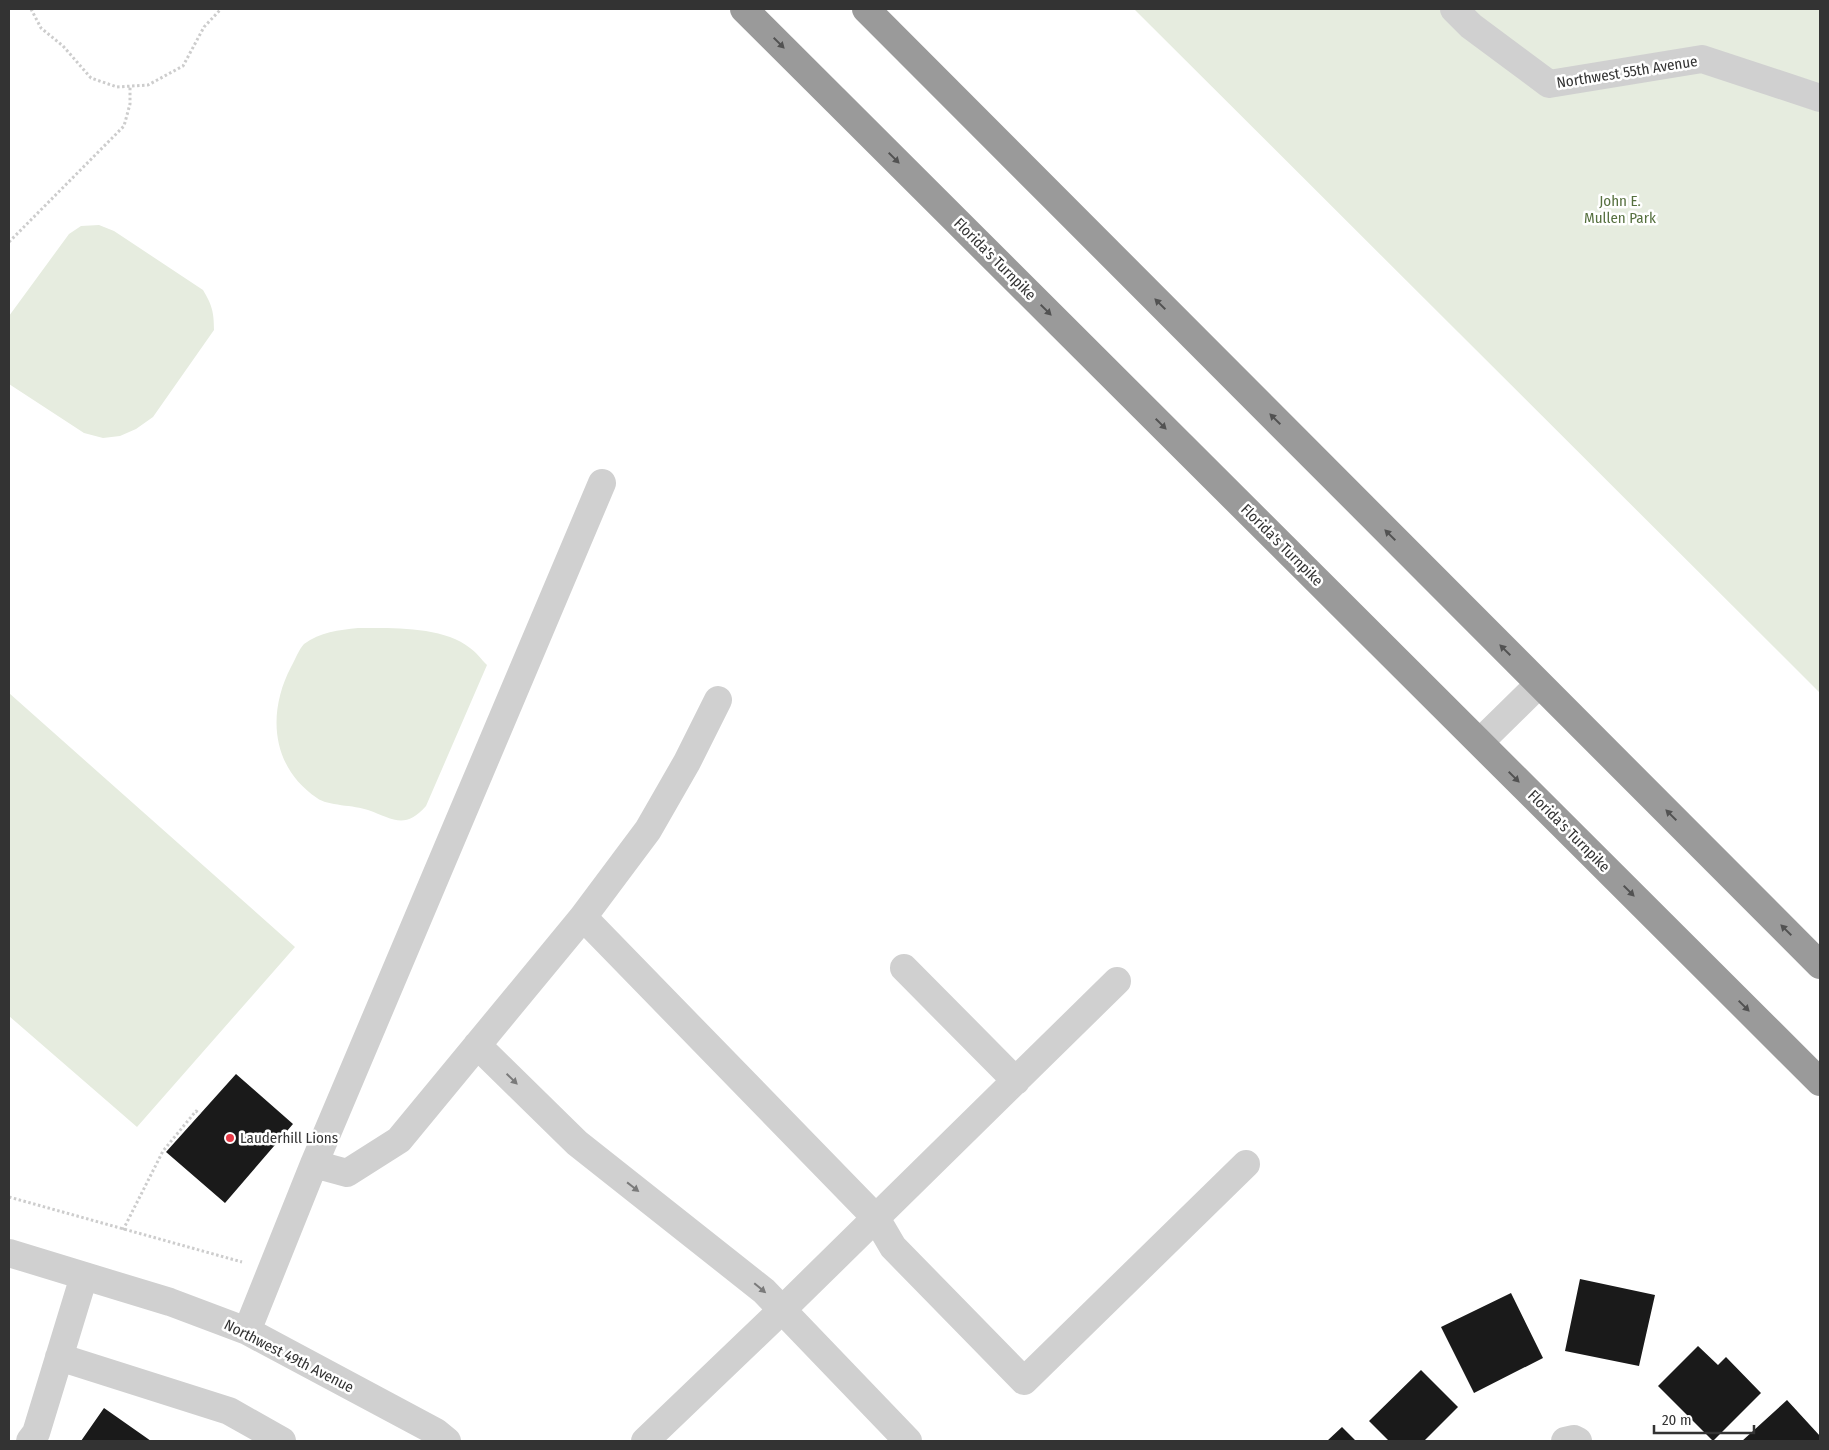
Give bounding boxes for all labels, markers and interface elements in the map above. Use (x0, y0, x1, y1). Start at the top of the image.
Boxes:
one-way arrow (772, 37, 784, 49)
street label: Northwest 55th Avenue (1555, 52, 1699, 92)
one-way arrow (887, 152, 899, 164)
park label: John E. Mullen Park (1584, 192, 1656, 227)
street label: Florida's Turnpike (950, 214, 1040, 304)
one-way arrow (1155, 299, 1167, 311)
one-way arrow (1040, 304, 1052, 316)
one-way arrow (1269, 414, 1281, 426)
one-way arrow (1155, 418, 1167, 430)
street label: Florida's Turnpike (1237, 500, 1327, 590)
one-way arrow (1384, 529, 1396, 541)
one-way arrow (1499, 644, 1511, 656)
one-way arrow (1508, 770, 1520, 782)
street label: Florida's Turnpike (1524, 786, 1614, 876)
one-way arrow (1665, 810, 1677, 822)
one-way arrow (1623, 885, 1635, 897)
one-way arrow (1780, 924, 1792, 936)
one-way arrow (1738, 1000, 1750, 1012)
one-way arrow (505, 1073, 517, 1085)
place label: Lauderhill Lions (240, 1129, 338, 1147)
marker: Lauderhill Lions (224, 1132, 236, 1144)
one-way arrow (626, 1182, 639, 1193)
one-way arrow (753, 1283, 766, 1294)
street label: Northwest 49th Avenue (221, 1316, 357, 1396)
scale bar (1654, 1402, 1754, 1434)
text: 20 m (1662, 1411, 1692, 1429)

